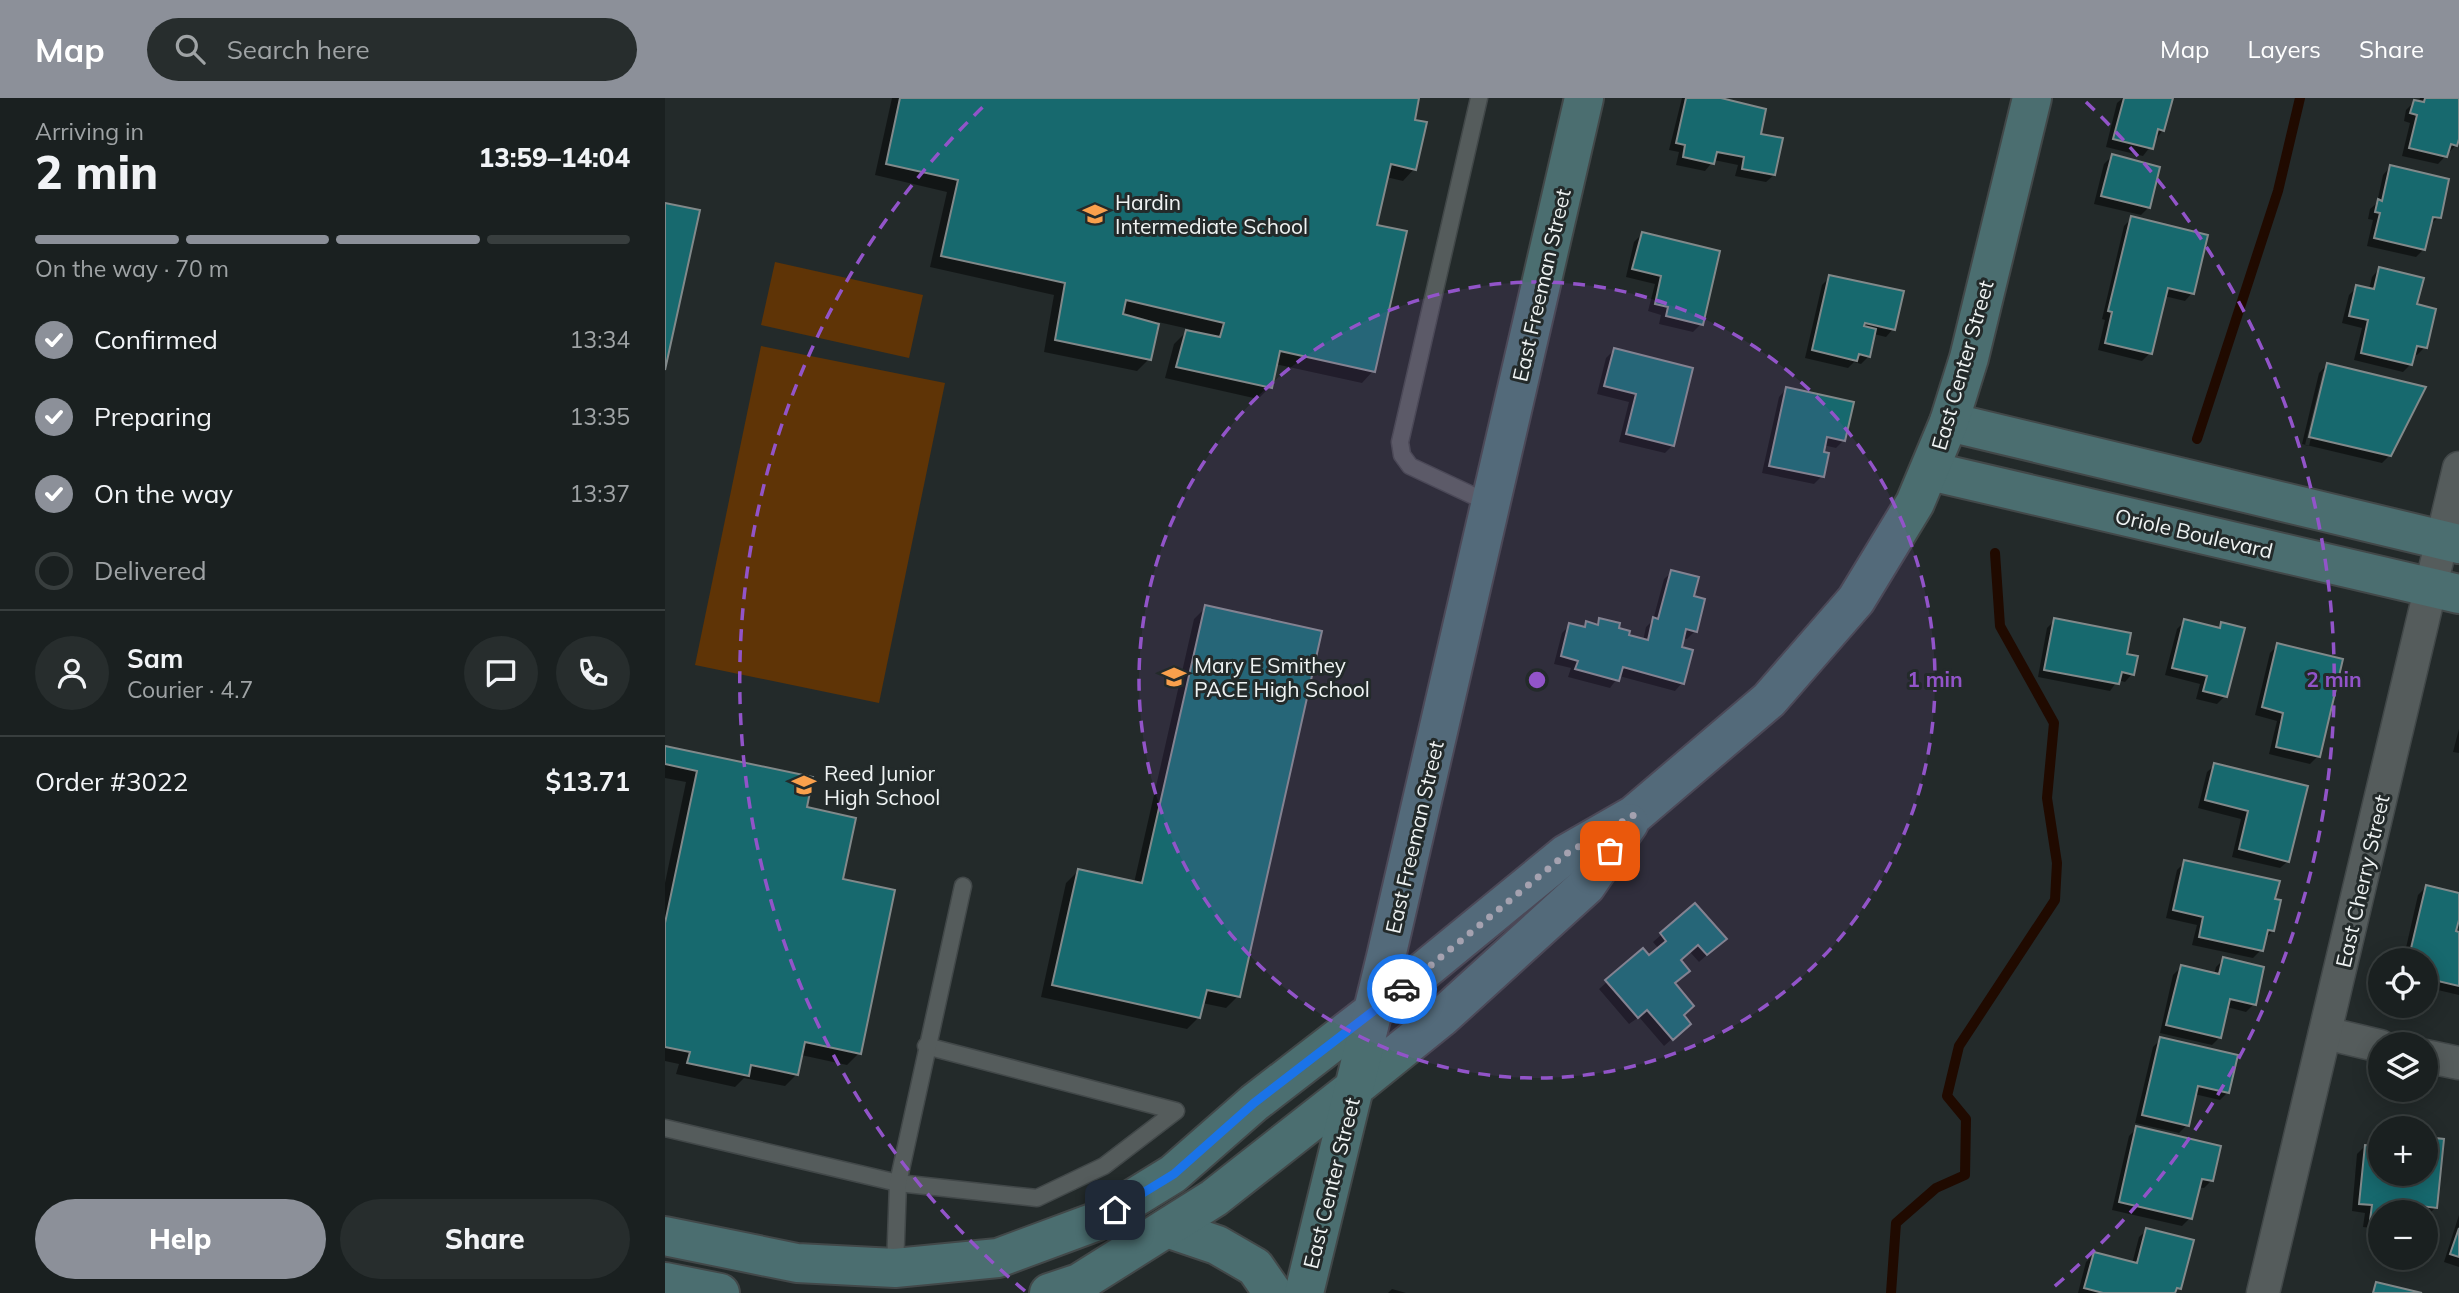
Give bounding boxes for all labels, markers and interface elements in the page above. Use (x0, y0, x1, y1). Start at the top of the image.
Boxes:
search box (147, 18, 637, 81)
text: Map (35, 29, 105, 70)
icon: search (171, 30, 209, 68)
text: Search here (227, 33, 370, 66)
text: Map (2160, 34, 2209, 64)
text: Layers (2247, 34, 2321, 64)
text: Share (2359, 34, 2424, 64)
text: Arriving in (35, 117, 144, 146)
text: 13:59–14:04 (479, 141, 630, 174)
text: 2 min (35, 143, 158, 201)
street label: East Freeman Street (1506, 186, 1576, 384)
place label: Hardin Intermediate School (1115, 189, 1308, 239)
school or university icon: Hardin Intermediate School (1081, 200, 1109, 228)
text: On the way · 70 m (35, 254, 229, 283)
street label: East Center Street (1925, 277, 1999, 453)
icon: check (35, 321, 73, 359)
text: Confirmed (94, 323, 218, 356)
text: 13:34 (570, 325, 630, 354)
icon: check (35, 398, 73, 436)
text: Preparing (94, 400, 212, 433)
text: 13:35 (570, 402, 630, 431)
icon: check (35, 475, 73, 513)
text: On the way (94, 477, 233, 510)
text: 13:37 (570, 479, 630, 508)
street label: Oriole Boulevard (2113, 502, 2275, 564)
text: Delivered (94, 554, 207, 587)
button: person (35, 636, 109, 710)
button: chat (464, 636, 538, 710)
button: phone (556, 636, 630, 710)
text: Sam (127, 642, 183, 675)
place label: Mary E Smithey PACE High School (1194, 652, 1370, 702)
school or university icon: Mary E Smithey PACE High School (1160, 663, 1188, 691)
text: 1 min (1907, 666, 1963, 692)
text: 2 min (2306, 666, 2362, 692)
centre of rings (1525, 668, 1549, 692)
text: Courier · 4.7 (127, 675, 253, 704)
street label: East Freeman Street (1379, 738, 1449, 936)
place label: Reed Junior High School (824, 760, 940, 810)
text: Order #3022 (35, 765, 188, 798)
text: $13.71 (546, 765, 630, 798)
school or university icon: Reed Junior High School (790, 771, 818, 799)
street label: East Cherry Street (2329, 792, 2395, 970)
pin (1580, 821, 1640, 881)
icon: bag (1591, 832, 1629, 870)
map controls (2368, 948, 2438, 1270)
button: locate (2368, 948, 2438, 1018)
courier (1367, 954, 1437, 1024)
icon: car (1383, 970, 1421, 1008)
button: layers (2368, 1032, 2438, 1102)
street label: East Center Street (1297, 1095, 1365, 1271)
button: + (2368, 1116, 2438, 1186)
pin (1085, 1180, 1145, 1240)
icon: home (1096, 1191, 1134, 1229)
button: Help (35, 1199, 326, 1279)
button: Share (340, 1199, 630, 1279)
button: − (2368, 1200, 2438, 1270)

